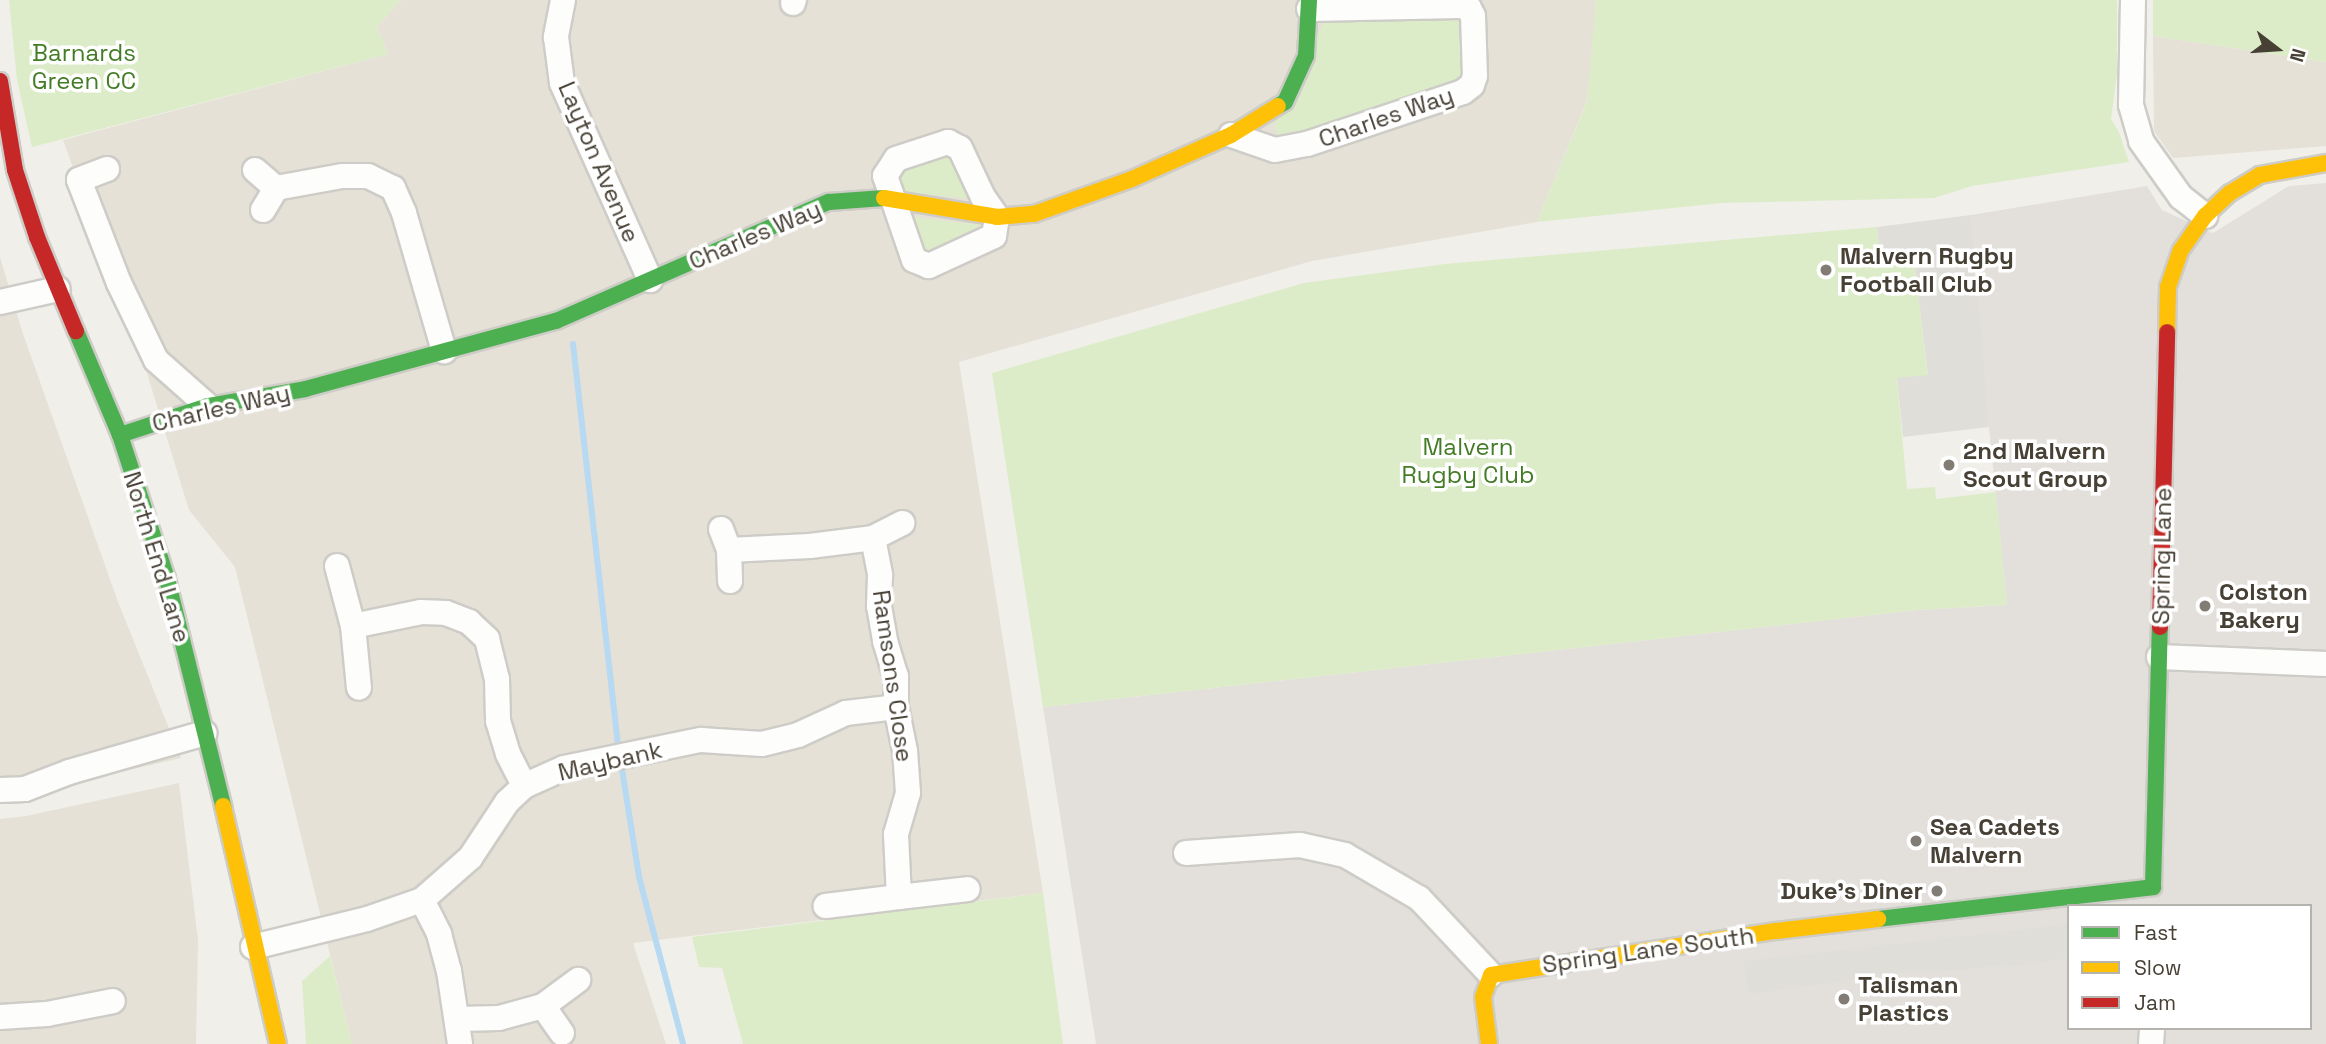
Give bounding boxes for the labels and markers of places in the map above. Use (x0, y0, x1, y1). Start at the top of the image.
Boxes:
place label: Malvern Rugby Football Club (1840, 242, 2014, 298)
marker: Malvern Rugby Football Club (1818, 262, 1834, 278)
place label: 2nd Malvern Scout Group (1963, 437, 2108, 493)
marker: 2nd Malvern Scout Group (1941, 457, 1957, 473)
place label: Colston Bakery (2219, 578, 2308, 634)
marker: Colston Bakery (2197, 598, 2213, 614)
place label: Sea Cadets Malvern (1930, 813, 2060, 869)
marker: Sea Cadets Malvern (1908, 833, 1924, 849)
place label: Duke's Diner (1780, 877, 1923, 905)
marker: Duke's Diner (1929, 883, 1945, 899)
place label: Talisman Plastics (1858, 971, 1958, 1027)
marker: Talisman Plastics (1836, 991, 1852, 1007)

